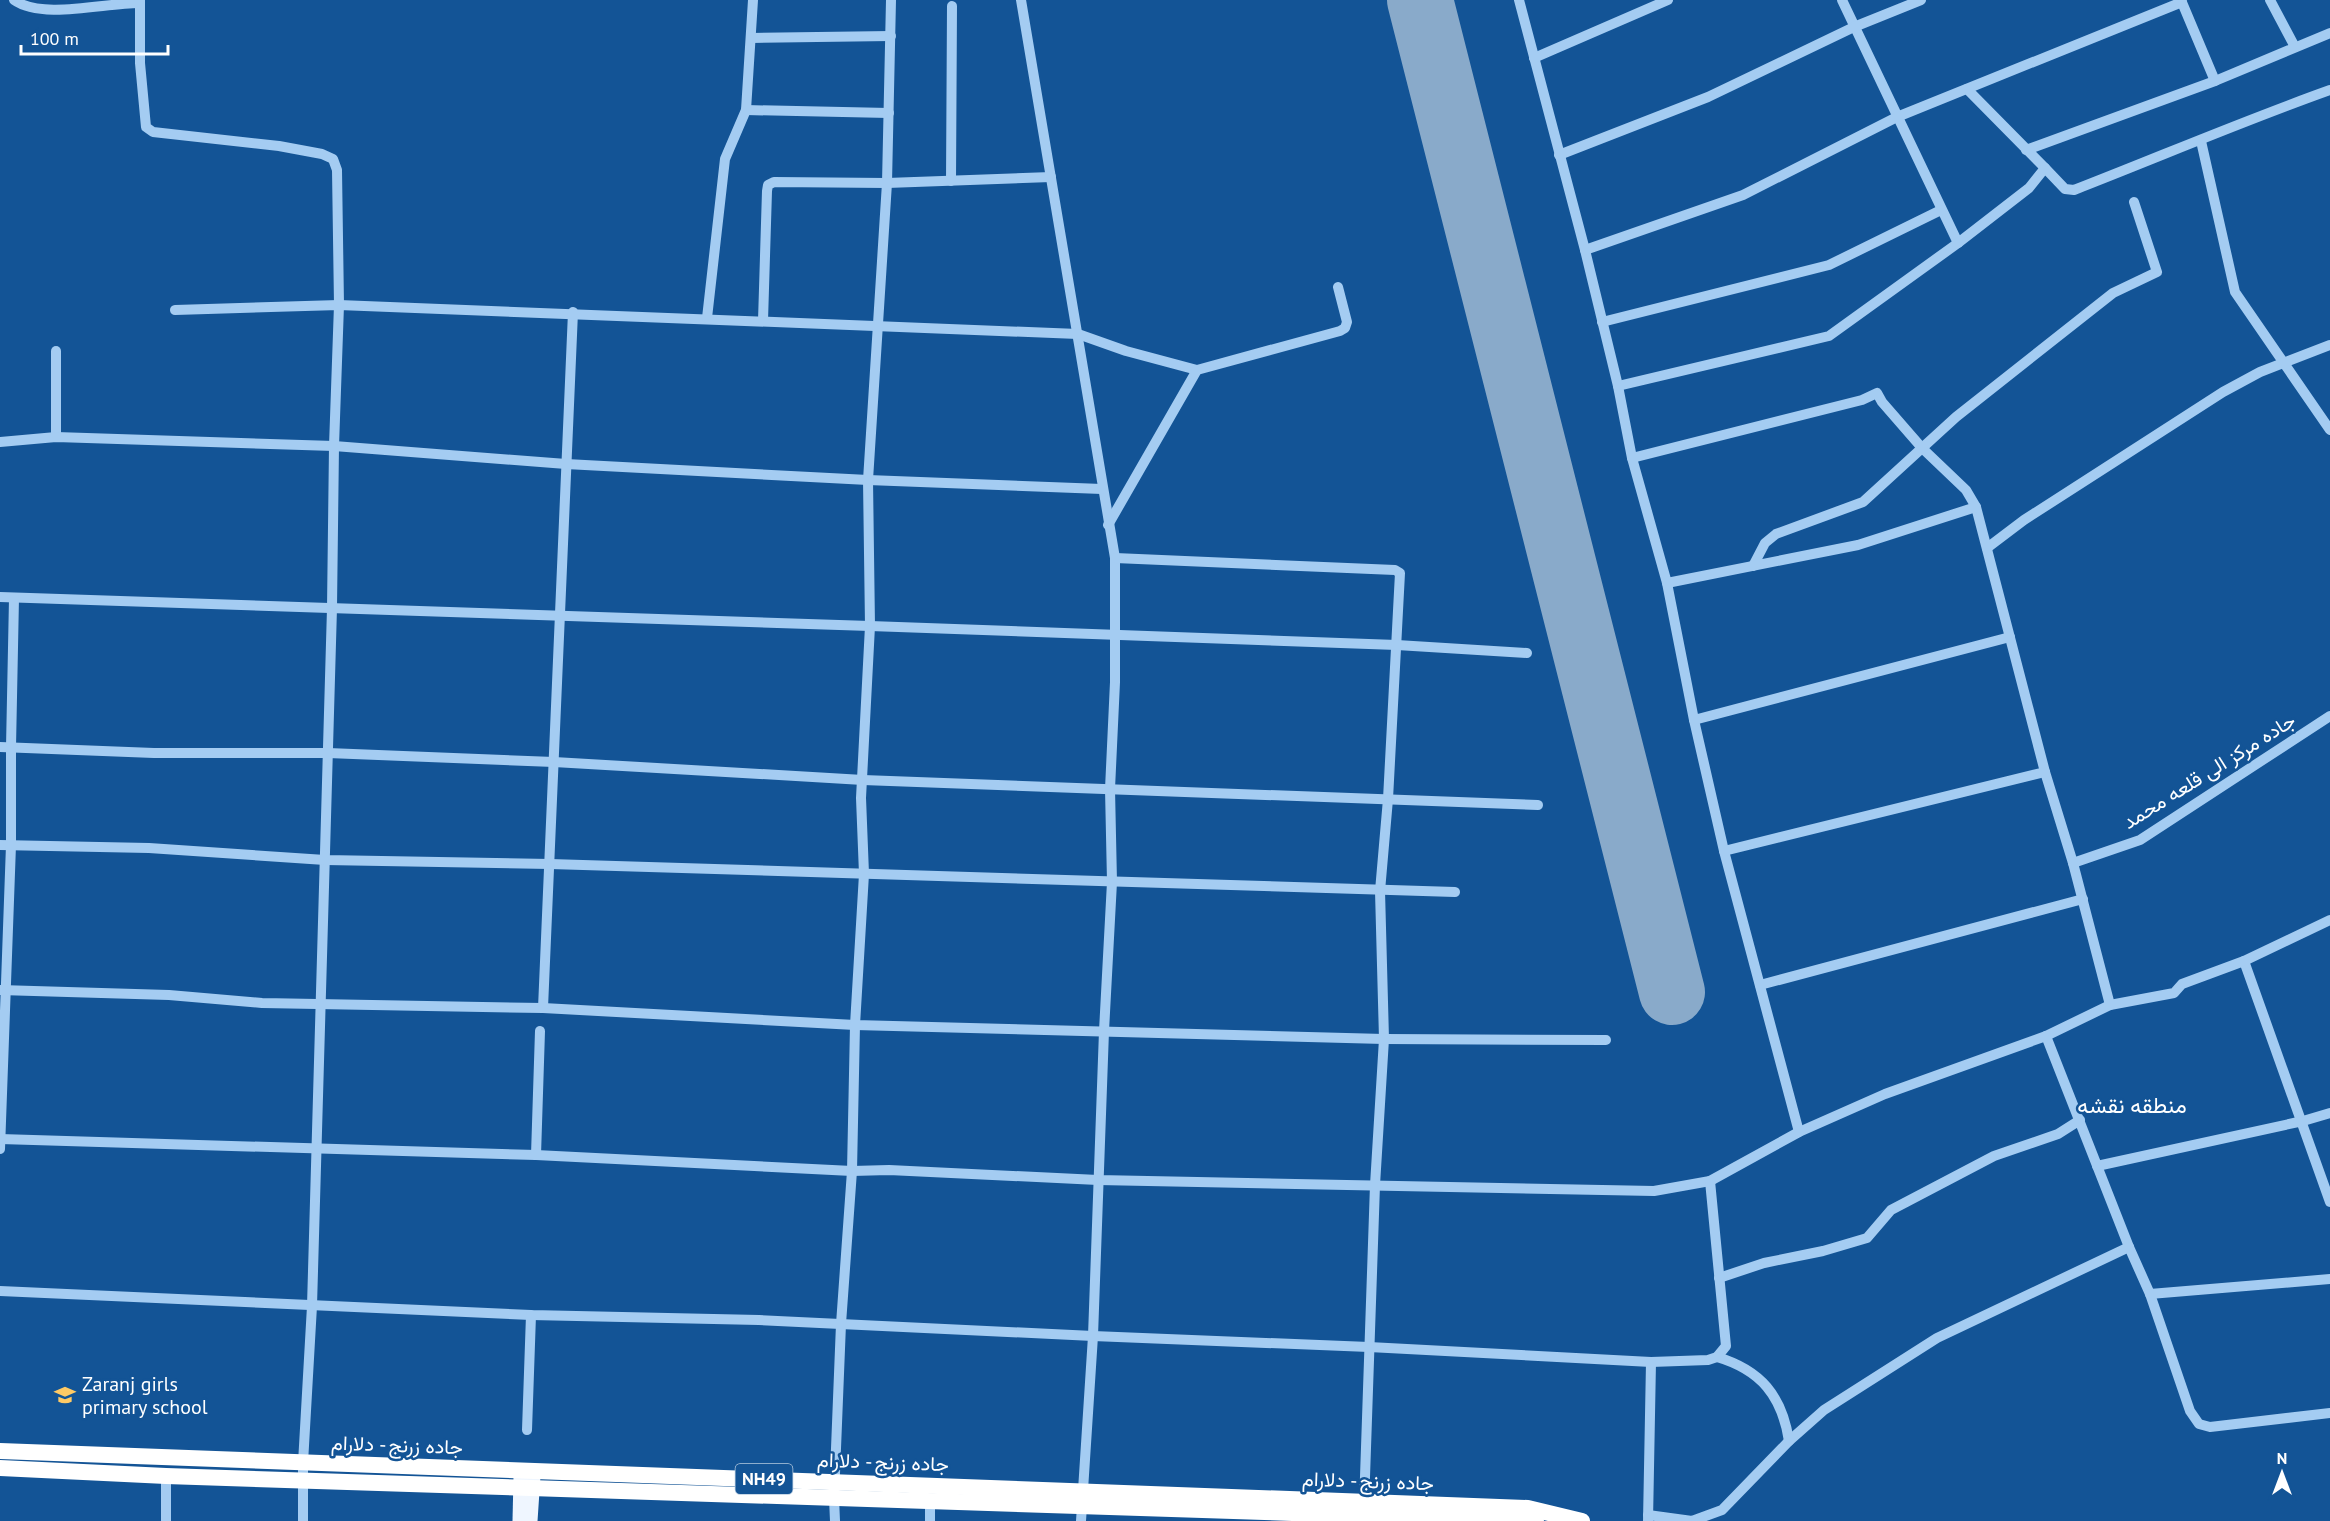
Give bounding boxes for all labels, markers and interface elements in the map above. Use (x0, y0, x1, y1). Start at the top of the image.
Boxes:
scale bar (21, 18, 168, 56)
text: 100 m (30, 27, 79, 50)
street label: جاده مرکز الی قلعه محمد (2118, 707, 2300, 835)
district label: منطقه نقشه (2077, 1091, 2187, 1119)
place label: Zaranj girls primary school (82, 1371, 208, 1420)
school or university icon: Zaranj girls primary school (53, 1383, 77, 1407)
street label: جاده زرنج - دلارام (331, 1430, 463, 1461)
north arrow (2252, 1443, 2312, 1503)
street label: جاده زرنج - دلارام (817, 1447, 949, 1478)
text: N (2277, 1448, 2287, 1468)
road number: NH49 (736, 1464, 792, 1494)
street label: جاده زرنج - دلارام (1302, 1466, 1434, 1497)

